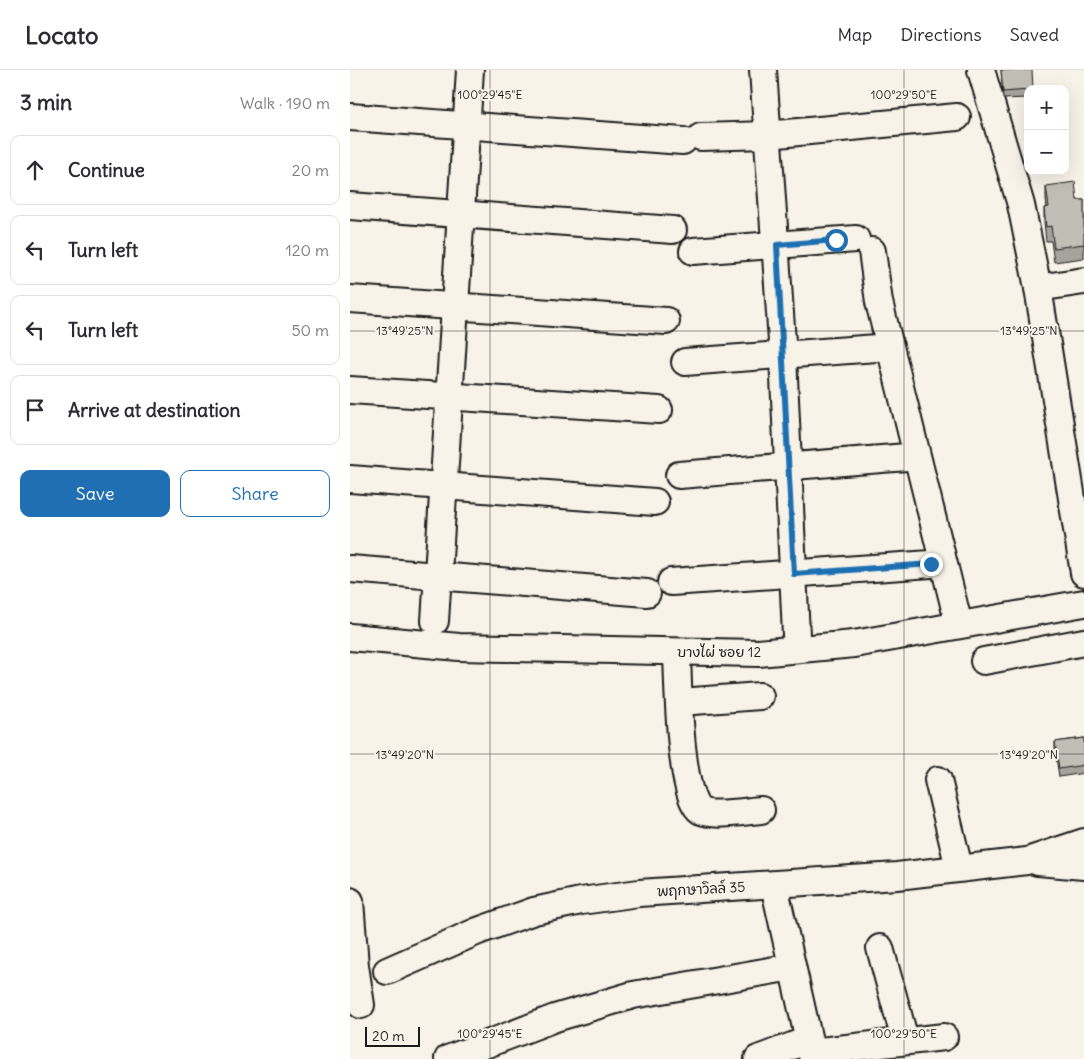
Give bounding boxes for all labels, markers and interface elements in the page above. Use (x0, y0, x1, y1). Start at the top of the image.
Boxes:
text: Locato (25, 20, 99, 50)
text: Map (837, 23, 872, 46)
text: Directions (900, 23, 982, 46)
text: Saved (1010, 23, 1059, 46)
map controls (1024, 85, 1069, 175)
button: + (1024, 85, 1069, 130)
text: 100°29'45"E (458, 87, 522, 102)
text: 100°29'50"E (871, 87, 937, 102)
text: 3 min (20, 89, 72, 116)
text: Walk · 190 m (240, 93, 330, 113)
button: − (1024, 130, 1069, 175)
icon: ahead (21, 156, 49, 184)
text: Continue (68, 158, 145, 182)
text: 20 m (292, 160, 329, 180)
route start (825, 229, 848, 252)
icon: left (21, 236, 49, 264)
text: Turn left (68, 238, 138, 262)
text: 120 m (286, 240, 329, 260)
icon: left (21, 316, 49, 344)
text: Turn left (68, 318, 138, 342)
text: 50 m (291, 320, 329, 340)
text: 13°49'25"N (376, 323, 434, 338)
text: 13°49'25"N (1000, 323, 1058, 338)
icon: arrive (21, 396, 49, 424)
text: Arrive at destination (68, 398, 241, 422)
button: Save (20, 470, 170, 517)
button: Share (180, 470, 330, 517)
route end (920, 553, 943, 576)
street label: บางไผ่ ซอย 12 (677, 643, 761, 661)
text: 13°49'20"N (376, 747, 434, 762)
text: 13°49'20"N (1000, 747, 1058, 762)
street label: พฤกษาวิลล์ 35 (656, 878, 746, 900)
scale bar (365, 1024, 420, 1047)
text: 100°29'45"E (458, 1026, 522, 1041)
text: 100°29'50"E (871, 1026, 937, 1041)
text: 20 m (372, 1027, 405, 1045)

